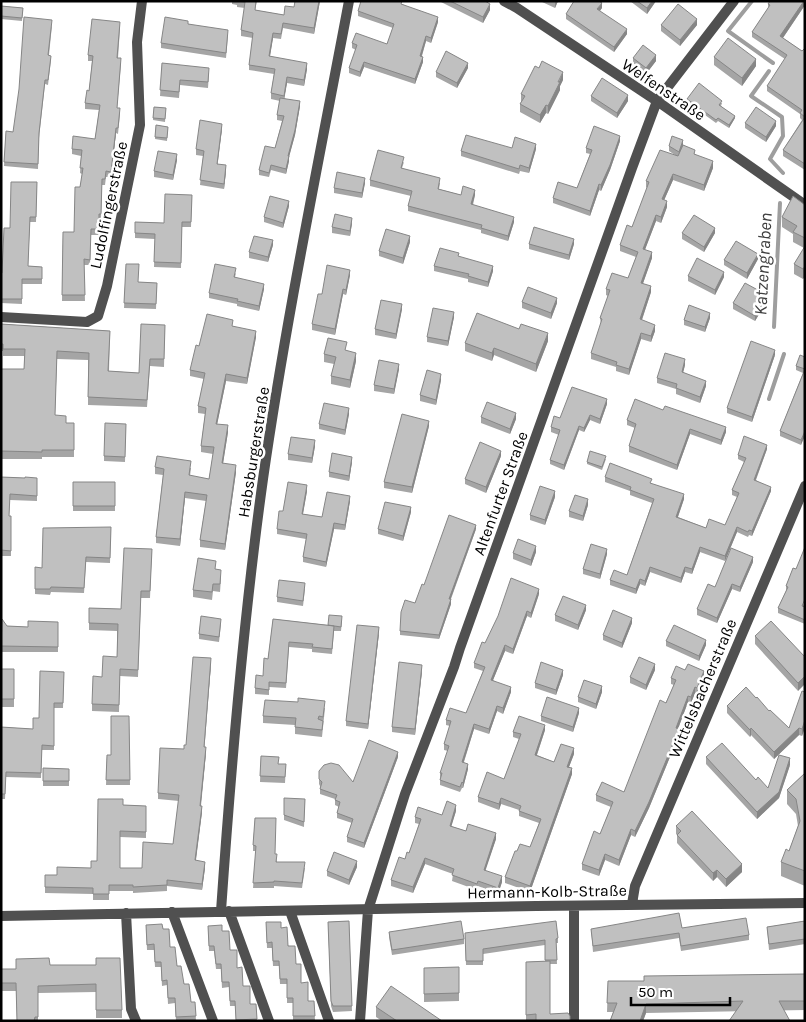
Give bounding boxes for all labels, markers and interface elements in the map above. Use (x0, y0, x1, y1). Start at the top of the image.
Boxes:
street label: Welfenstraße (618, 54, 709, 124)
street label: Ludolfingerstraße (86, 140, 131, 271)
water label: Katzengraben (749, 212, 777, 316)
street label: Habsburgerstraße (234, 385, 273, 519)
street label: Altenfurter Straße (469, 429, 532, 558)
street label: Wittelsbacherstraße (665, 616, 740, 761)
street label: Hermann-Kolb-Straße (467, 881, 627, 902)
scale bar (631, 974, 730, 1006)
text: 50 m (638, 983, 673, 1001)

